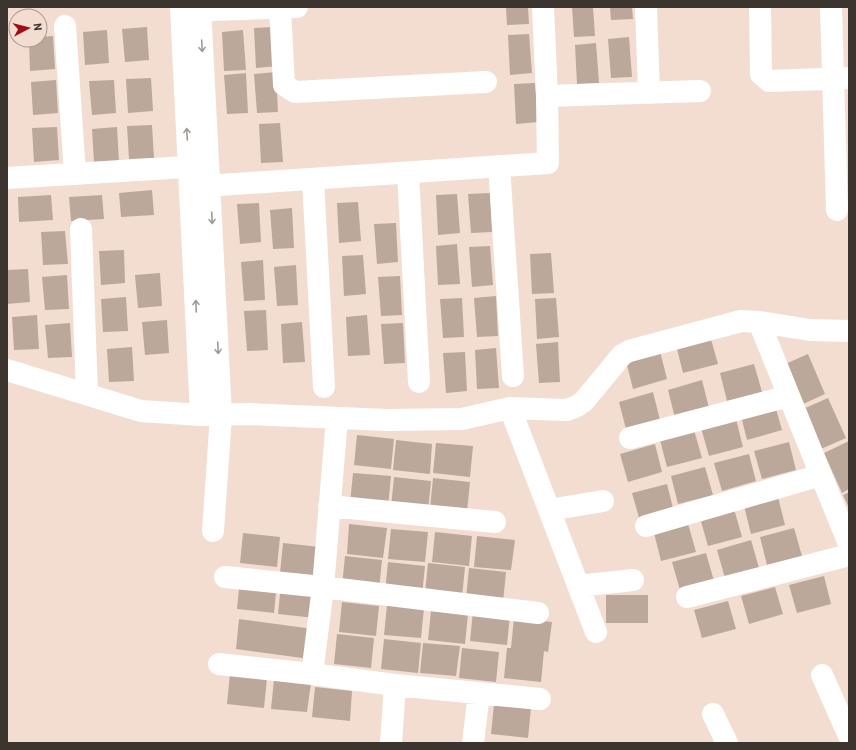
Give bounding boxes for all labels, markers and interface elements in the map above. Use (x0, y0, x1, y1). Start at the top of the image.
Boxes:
north arrow (8, 8, 48, 48)
text: N (32, 22, 45, 31)
one-way arrow (199, 39, 206, 52)
one-way arrow (183, 128, 191, 141)
one-way arrow (208, 211, 215, 224)
one-way arrow (192, 300, 200, 313)
one-way arrow (214, 341, 221, 354)

